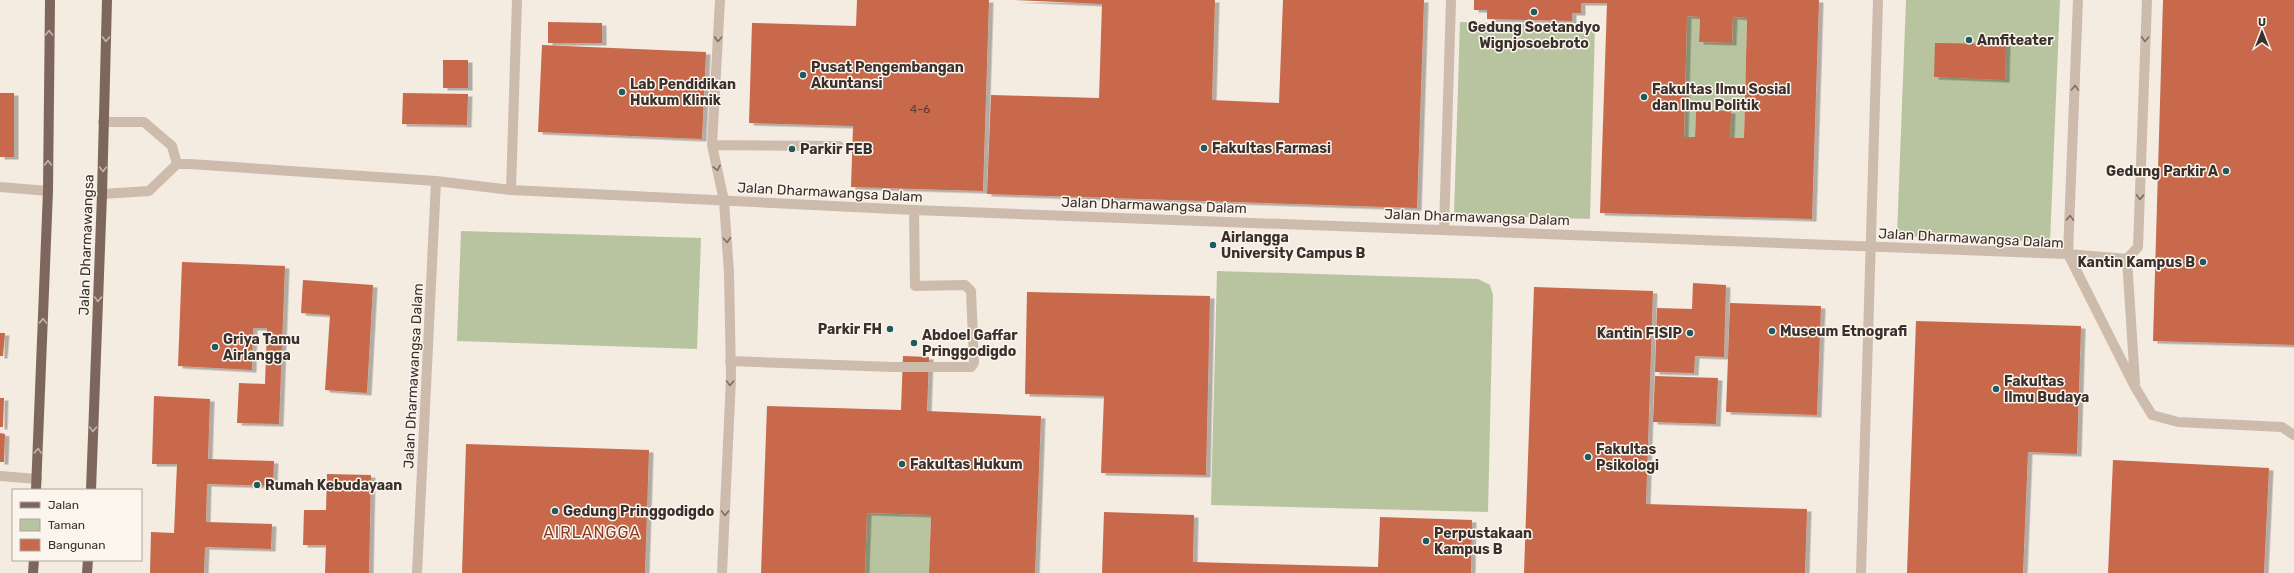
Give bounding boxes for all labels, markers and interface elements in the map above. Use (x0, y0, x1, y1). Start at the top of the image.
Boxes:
marker: Gedung Soetandyo Wignjosoebroto (1529, 7, 1539, 17)
north arrow (2242, 12, 2282, 52)
text: U (2258, 16, 2266, 29)
place label: Gedung Soetandyo Wignjosoebroto (1468, 19, 1600, 52)
one-way arrow (45, 30, 53, 36)
place label: Amfiteater (1977, 32, 2054, 49)
marker: Amfiteater (1964, 35, 1974, 45)
one-way arrow (102, 36, 110, 42)
one-way arrow (713, 36, 722, 42)
one-way arrow (2140, 36, 2149, 42)
place label: Pusat Pengembangan Akuntansi (811, 59, 964, 92)
marker: Pusat Pengembangan Akuntansi (798, 70, 808, 80)
place label: Lab Pendidikan Hukum Klinik (630, 76, 736, 109)
place label: Fakultas Ilmu Sosial dan Ilmu Politik (1652, 81, 1790, 114)
one-way arrow (2071, 85, 2079, 91)
marker: Lab Pendidikan Hukum Klinik (617, 87, 627, 97)
marker: Fakultas Ilmu Sosial dan Ilmu Politik (1639, 92, 1649, 102)
house number: 4-6 (910, 102, 930, 116)
place label: Fakultas Farmasi (1212, 140, 1331, 157)
place label: Parkir FEB (800, 141, 873, 158)
marker: Fakultas Farmasi (1199, 143, 1209, 153)
marker: Parkir FEB (787, 144, 797, 154)
one-way arrow (44, 160, 52, 166)
place label: Gedung Parkir A (2106, 163, 2218, 180)
one-way arrow (712, 165, 721, 171)
one-way arrow (99, 166, 107, 172)
marker: Gedung Parkir A (2221, 166, 2231, 176)
street label: Jalan Dharmawangsa (76, 174, 97, 316)
street label: Jalan Dharmawangsa Dalam (737, 179, 923, 206)
street label: Jalan Dharmawangsa Dalam (1061, 194, 1247, 217)
one-way arrow (2136, 194, 2144, 200)
street label: Jalan Dharmawangsa Dalam (1384, 206, 1570, 229)
one-way arrow (2065, 215, 2074, 221)
street label: Jalan Dharmawangsa Dalam (1878, 225, 2064, 252)
place label: Airlangga University Campus B (1221, 229, 1366, 262)
one-way arrow (722, 237, 731, 243)
marker: Airlangga University Campus B (1208, 240, 1218, 250)
place label: Kantin Kampus B (2077, 254, 2195, 271)
marker: Kantin Kampus B (2198, 257, 2208, 267)
street label: Jalan Dharmawangsa Dalam (400, 283, 427, 469)
one-way arrow (94, 296, 103, 302)
one-way arrow (39, 318, 47, 324)
place label: Parkir FH (818, 321, 882, 338)
place label: Museum Etnografi (1780, 323, 1907, 340)
marker: Parkir FH (885, 324, 895, 334)
place label: Kantin FISIP (1597, 325, 1683, 342)
marker: Museum Etnografi (1767, 326, 1777, 336)
place label: Abdoel Gaffar Pringgodigdo (922, 327, 1018, 360)
marker: Kantin FISIP (1685, 328, 1695, 338)
place label: Griya Tamu Airlangga (223, 331, 300, 364)
marker: Abdoel Gaffar Pringgodigdo (909, 338, 919, 348)
marker: Griya Tamu Airlangga (210, 342, 220, 352)
place label: Fakultas Ilmu Budaya (2004, 373, 2089, 406)
one-way arrow (726, 380, 735, 386)
marker: Fakultas Ilmu Budaya (1991, 384, 2001, 394)
one-way arrow (89, 426, 97, 432)
place label: Fakultas Psikologi (1596, 441, 1659, 474)
one-way arrow (34, 448, 42, 454)
marker: Fakultas Psikologi (1583, 452, 1593, 462)
place label: Fakultas Hukum (910, 456, 1023, 473)
marker: Fakultas Hukum (897, 459, 907, 469)
place label: Rumah Kebudayaan (265, 477, 402, 494)
marker: Rumah Kebudayaan (252, 480, 262, 490)
legend (12, 489, 142, 561)
text: Jalan (48, 498, 79, 512)
place label: Gedung Pringgodigdo (563, 503, 714, 520)
marker: Gedung Pringgodigdo (550, 506, 560, 516)
one-way arrow (721, 510, 729, 516)
text: Taman (48, 518, 85, 532)
district label: AIRLANGGA (543, 523, 641, 542)
place label: Perpustakaan Kampus B (1434, 525, 1532, 558)
marker: Perpustakaan Kampus B (1421, 536, 1431, 546)
text: Bangunan (48, 538, 105, 552)

